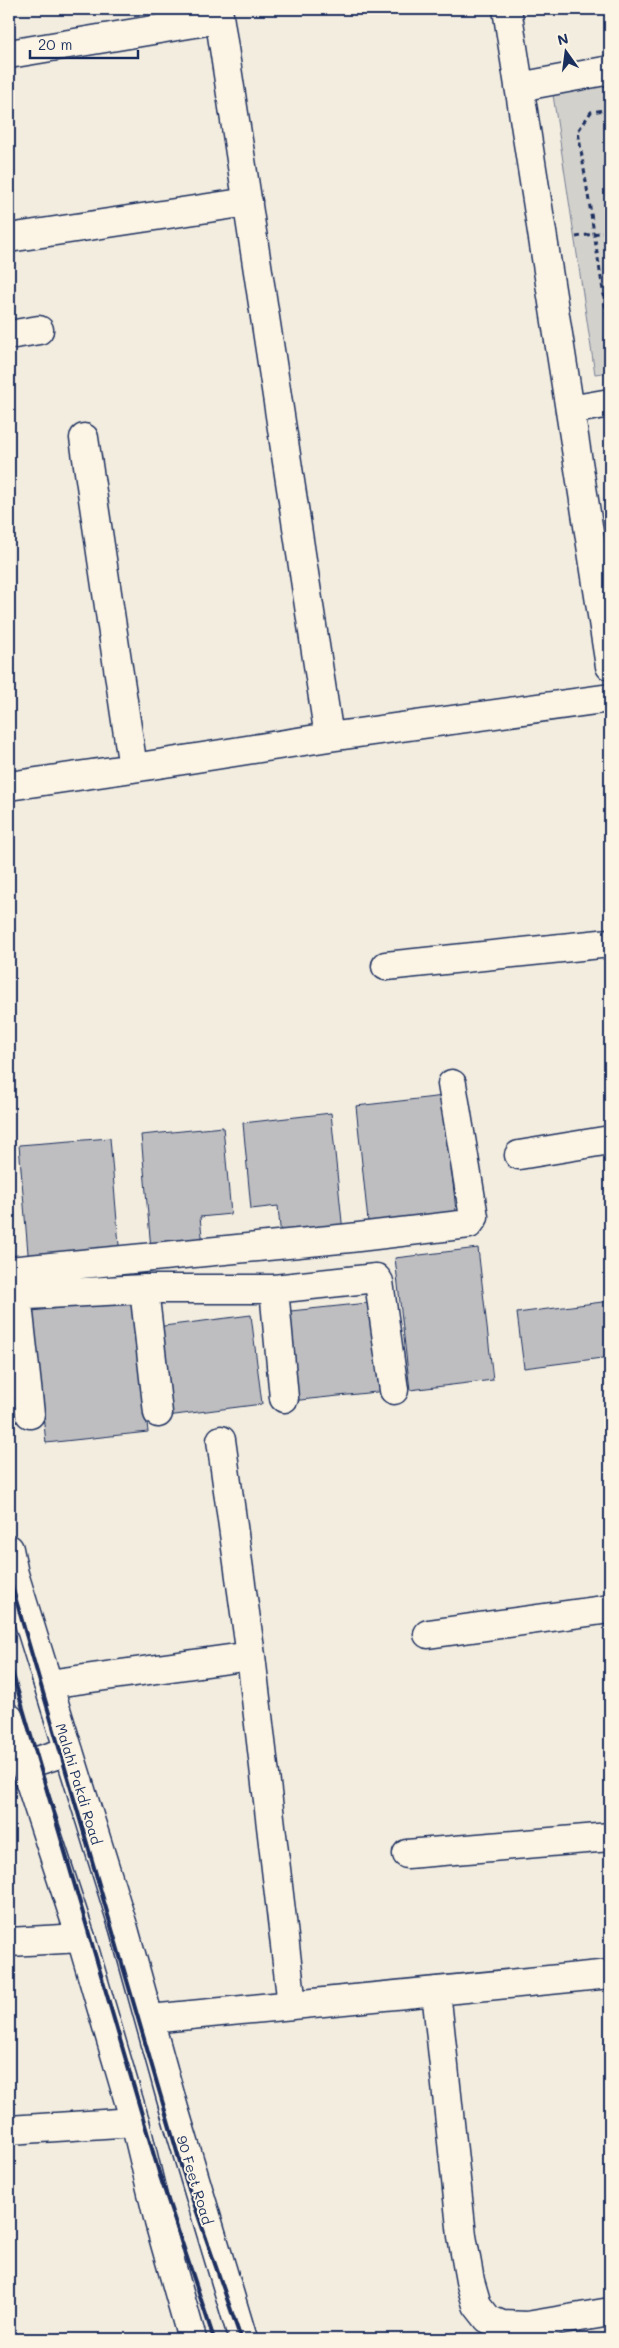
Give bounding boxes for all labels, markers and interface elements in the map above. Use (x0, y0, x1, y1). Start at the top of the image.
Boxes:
scale bar (30, 28, 138, 60)
north arrow (542, 28, 592, 78)
text: N (555, 28, 570, 49)
text: 20 m (38, 34, 72, 54)
street label: Malahi Pakdi Road (51, 1721, 107, 1847)
street label: 90 Feet Road (172, 2133, 218, 2227)

